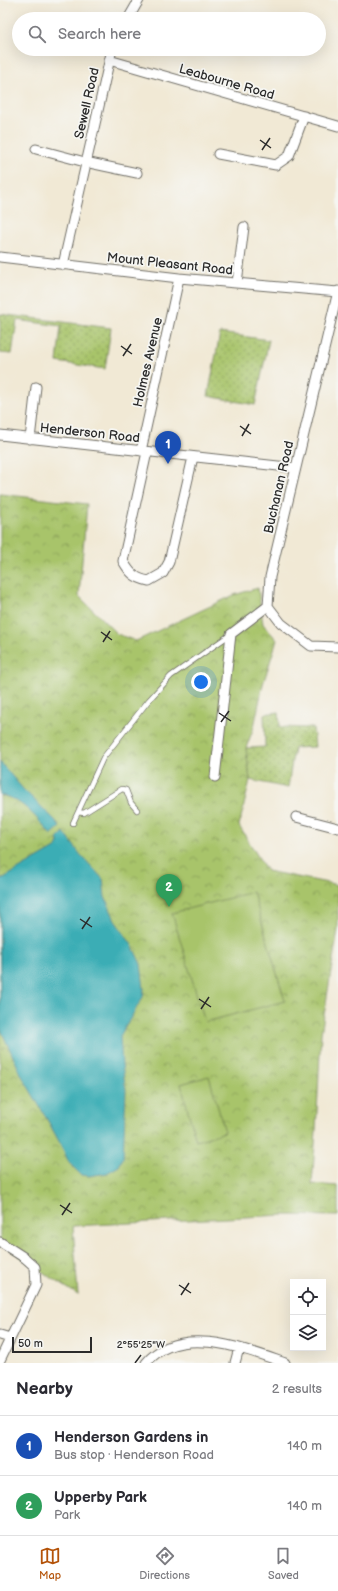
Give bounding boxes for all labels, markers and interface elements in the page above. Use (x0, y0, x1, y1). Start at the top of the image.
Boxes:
search box (12, 12, 326, 56)
icon: search (26, 23, 48, 45)
text: Search here (58, 25, 141, 44)
street label: Leabourne Road (177, 61, 276, 103)
street label: Sewell Road (71, 66, 103, 140)
street label: Mount Pleasant Road (106, 249, 234, 279)
street label: Holmes Avenue (130, 315, 166, 409)
street label: Henderson Road (39, 420, 141, 446)
pin: 1 (155, 431, 181, 464)
street label: Buchanan Road (261, 439, 297, 535)
your location (191, 672, 211, 692)
pin: 2 (156, 874, 182, 907)
map controls (290, 1279, 326, 1351)
button: locate (290, 1279, 326, 1315)
button: layers (290, 1315, 326, 1351)
scale bar (12, 1335, 92, 1354)
text: 50 m (18, 1337, 43, 1350)
text: 2°55'25"W (117, 1339, 165, 1351)
text: Nearby (16, 1379, 73, 1399)
text: 2 results (272, 1381, 322, 1397)
text: Henderson Gardens in (54, 1428, 208, 1447)
text: 1 (26, 1438, 32, 1454)
text: 140 m (287, 1438, 322, 1454)
text: Bus stop · Henderson Road (54, 1447, 214, 1463)
text: Upperby Park (54, 1488, 147, 1507)
text: 2 (25, 1498, 33, 1514)
text: 140 m (287, 1498, 322, 1514)
text: Park (54, 1507, 80, 1523)
tab: Map (39, 1545, 61, 1582)
tab: Directions (139, 1545, 190, 1582)
tab: Saved (268, 1545, 299, 1582)

